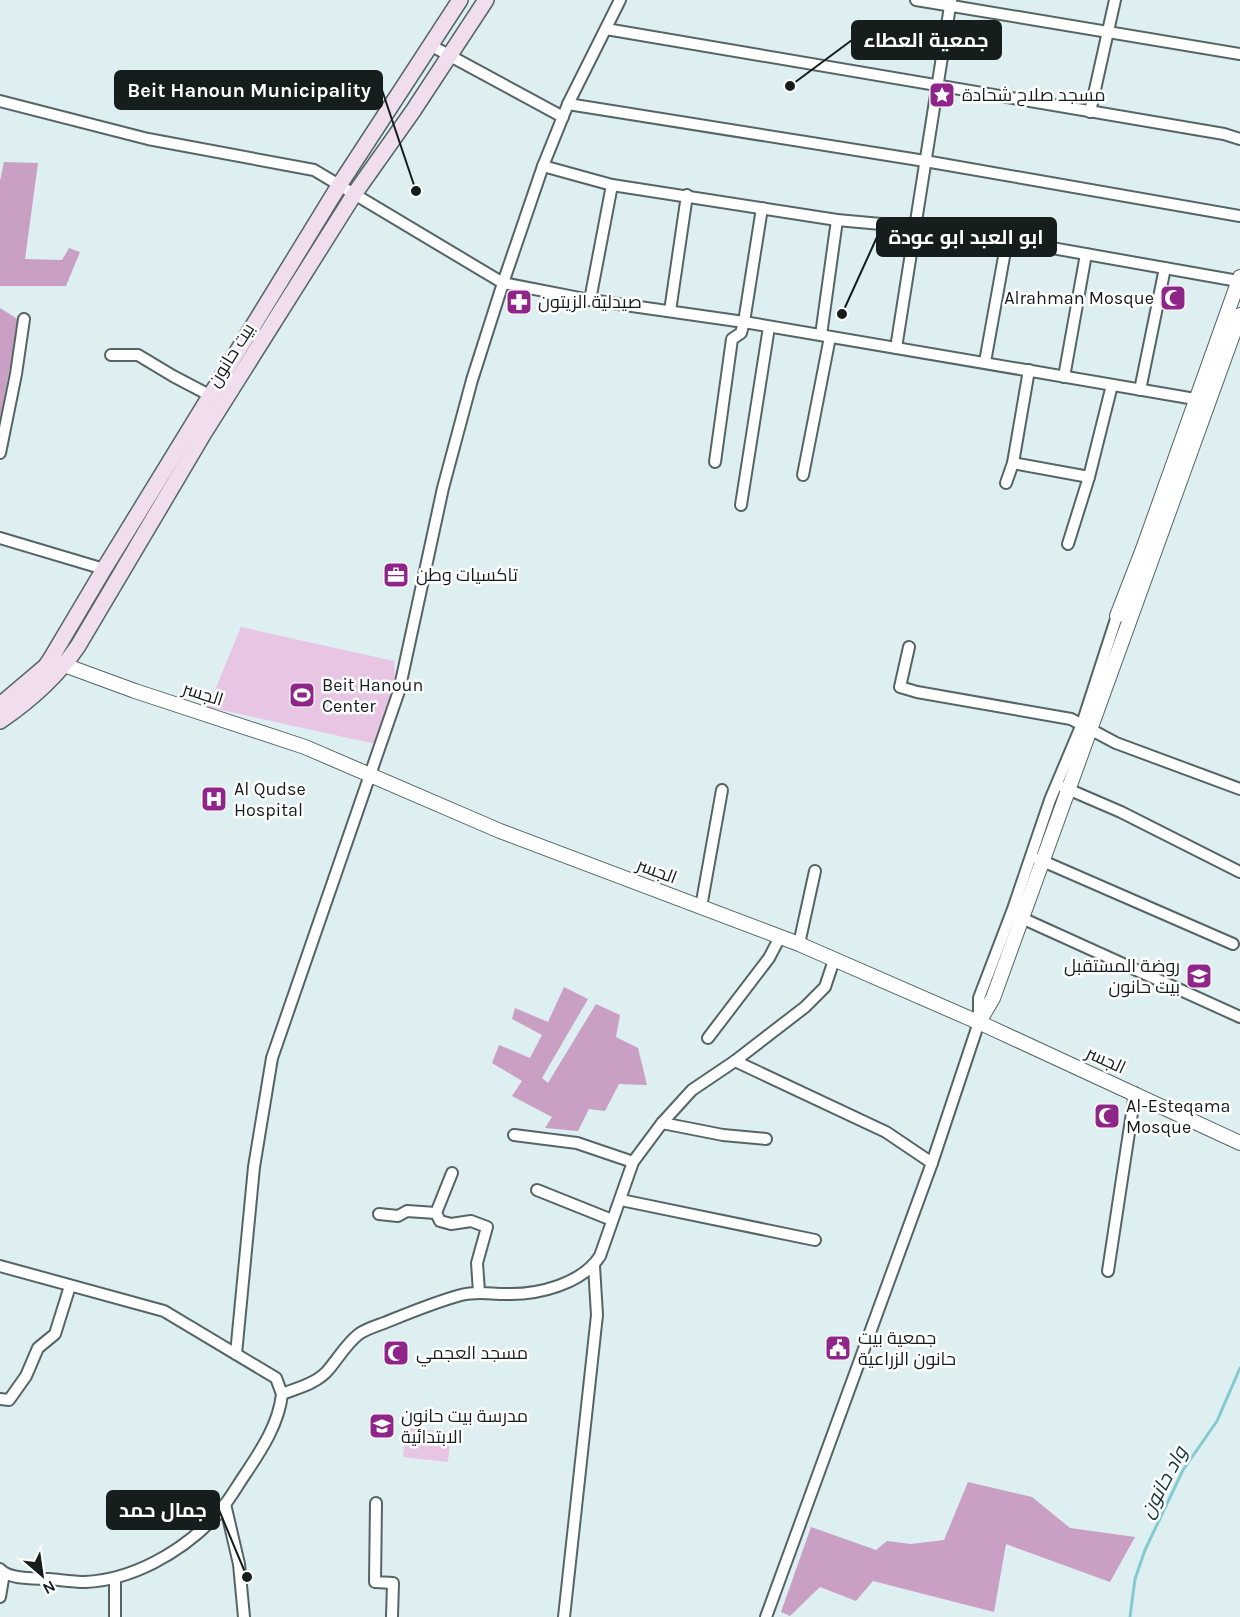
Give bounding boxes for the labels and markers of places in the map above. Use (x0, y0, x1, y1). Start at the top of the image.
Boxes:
callout: جمعية العطاء (852, 21, 1001, 59)
callout: Beit Hanoun Municipality (115, 71, 382, 109)
place icon: مسجد صلاح شحادة (927, 80, 957, 110)
place label: مسجد صلاح شحادة (962, 84, 1106, 107)
callout: ابو العبد ابو عودة (877, 218, 1056, 256)
mosque icon: Alrahman Mosque (1158, 283, 1188, 313)
pharmacy icon: صيدلية الزيتون (504, 287, 534, 317)
place label: Alrahman Mosque (1004, 287, 1154, 309)
place label: صيدلية الزيتون (538, 291, 642, 313)
office icon: تاكسيات وطن (381, 560, 411, 590)
place label: تاكسيات وطن (416, 564, 518, 586)
place label: Beit Hanoun Center (322, 674, 423, 717)
sports icon: Beit Hanoun Center (287, 680, 317, 710)
place label: Al Qudse Hospital (234, 778, 306, 821)
hospital icon: Al Qudse Hospital (199, 784, 229, 814)
place label: روضة المستقبل بيت حانون (1064, 955, 1180, 998)
school or university icon: روضة المستقبل بيت حانون (1184, 961, 1214, 991)
place label: Al-Esteqama Mosque (1126, 1095, 1230, 1138)
mosque icon: Al-Esteqama Mosque (1092, 1101, 1122, 1131)
place label: جمعية بيت حانون الزراعية (858, 1327, 956, 1370)
public building icon: جمعية بيت حانون الزراعية (823, 1333, 853, 1363)
mosque icon: مسجد العجمي (381, 1338, 411, 1368)
place label: مسجد العجمي (416, 1342, 528, 1367)
place label: مدرسة بيت حانون الابتدائية (401, 1405, 528, 1448)
school or university icon: مدرسة بيت حانون الابتدائية (367, 1411, 397, 1441)
callout: جمال حمد (107, 1491, 219, 1529)

